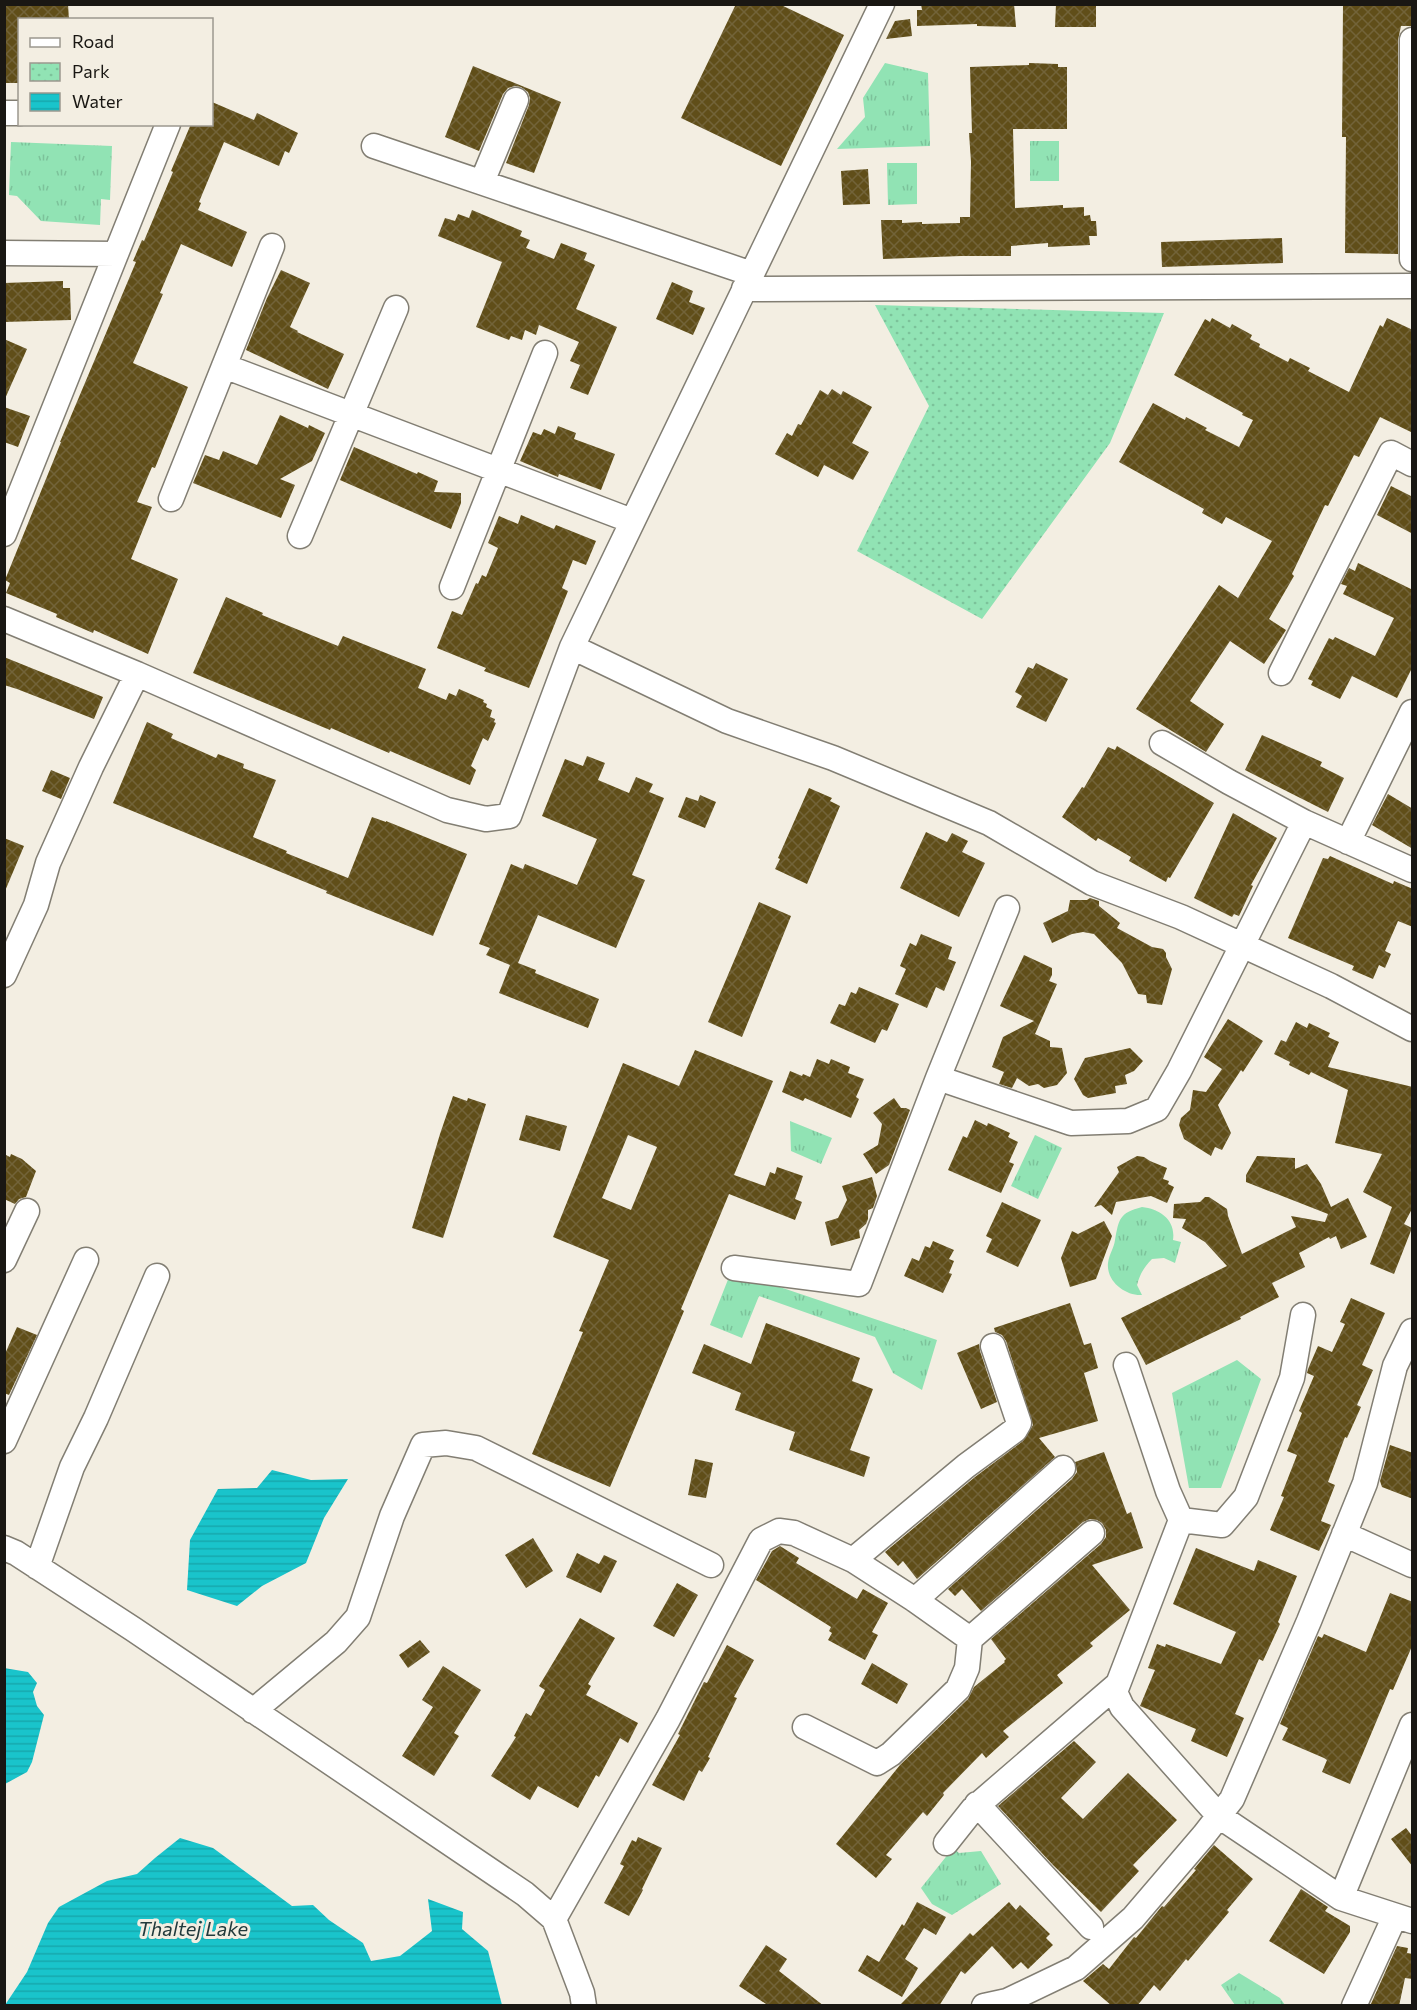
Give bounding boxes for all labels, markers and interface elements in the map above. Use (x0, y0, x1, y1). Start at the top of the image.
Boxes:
legend (18, 18, 213, 126)
text: Road (72, 30, 114, 52)
text: Park (72, 60, 110, 82)
text: Water (72, 90, 123, 112)
water label: Thaltej Lake (138, 1916, 249, 1940)

